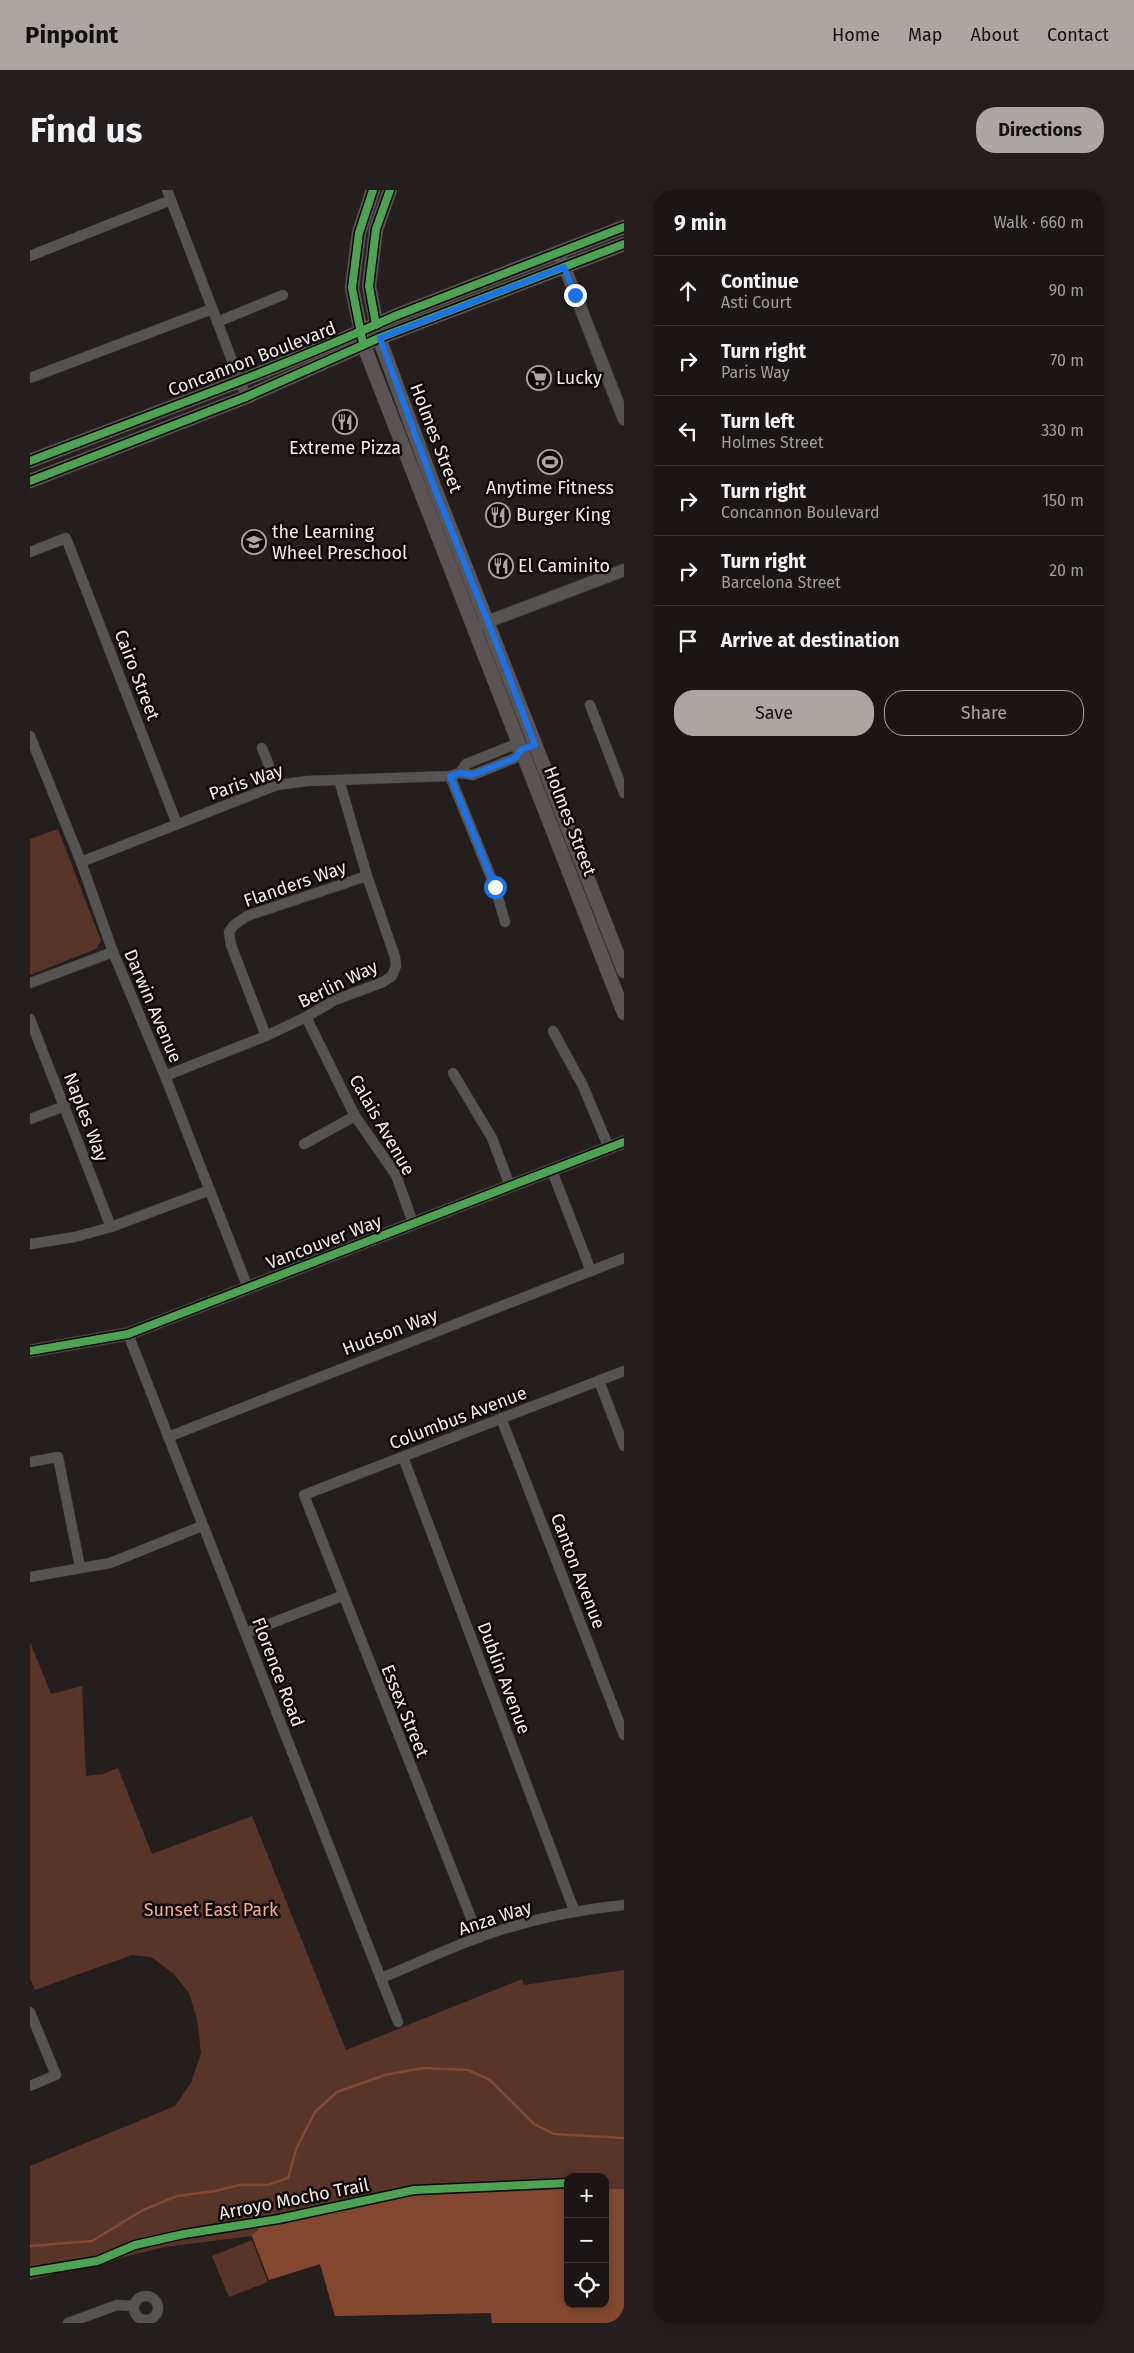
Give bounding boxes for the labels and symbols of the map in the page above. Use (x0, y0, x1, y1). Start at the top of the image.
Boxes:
route end (564, 284, 587, 307)
street label: Concannon Boulevard (165, 317, 339, 401)
supermarket icon: Lucky (526, 365, 552, 391)
place label: Lucky (556, 367, 602, 389)
street label: Holmes Street (405, 380, 467, 496)
restaurant icon: Extreme Pizza (332, 409, 358, 435)
place label: Extreme Pizza (289, 437, 401, 459)
sports icon: Anytime Fitness (537, 449, 563, 475)
place label: Anytime Fitness (486, 477, 614, 499)
restaurant icon: Burger King (485, 502, 511, 528)
place label: Burger King (516, 504, 611, 526)
place label: the Learning Wheel Preschool (272, 521, 407, 564)
school or university icon: the Learning Wheel Preschool (241, 529, 267, 555)
restaurant icon: El Caminito (488, 553, 514, 579)
place label: El Caminito (518, 555, 610, 577)
street label: Cairo Street (110, 627, 165, 724)
street label: Paris Way (206, 759, 286, 805)
street label: Holmes Street (539, 763, 601, 879)
street label: Flanders Way (241, 856, 349, 912)
route start (484, 876, 507, 899)
street label: Darwin Avenue (119, 946, 187, 1066)
street label: Berlin Way (294, 955, 382, 1013)
street label: Naples Way (59, 1069, 113, 1165)
street label: Calais Avenue (344, 1071, 420, 1179)
street label: Vancouver Way (263, 1210, 385, 1274)
street label: Hudson Way (339, 1304, 441, 1360)
street label: Columbus Avenue (386, 1382, 530, 1454)
street label: Canton Avenue (546, 1510, 610, 1632)
street label: Florence Road (247, 1614, 309, 1730)
street label: Dublin Avenue (473, 1619, 535, 1737)
street label: Essex Street (376, 1661, 434, 1761)
street label: Anza Way (456, 1896, 535, 1940)
park label: Sunset East Park (144, 1899, 279, 1921)
street label: Arroyo Mocho Trail (217, 2174, 371, 2224)

